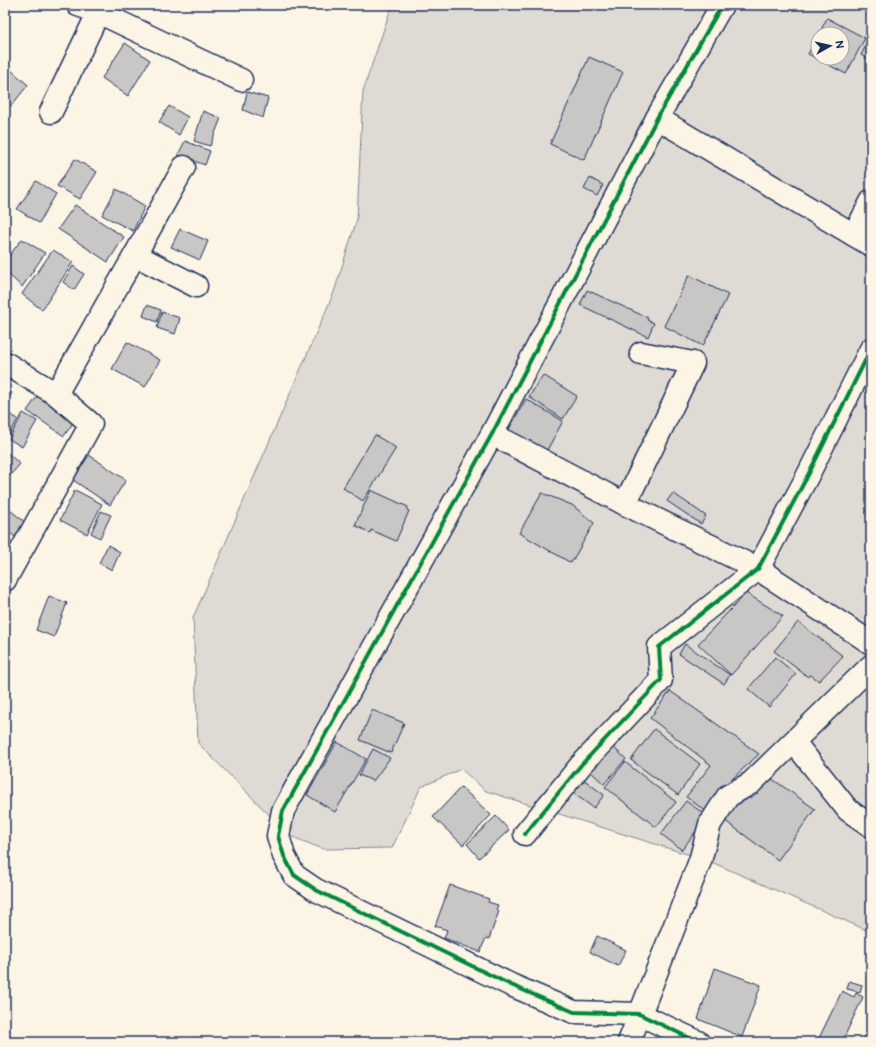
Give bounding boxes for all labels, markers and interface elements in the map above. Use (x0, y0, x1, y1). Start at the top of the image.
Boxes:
north arrow (810, 26, 850, 66)
text: N (832, 40, 846, 50)

